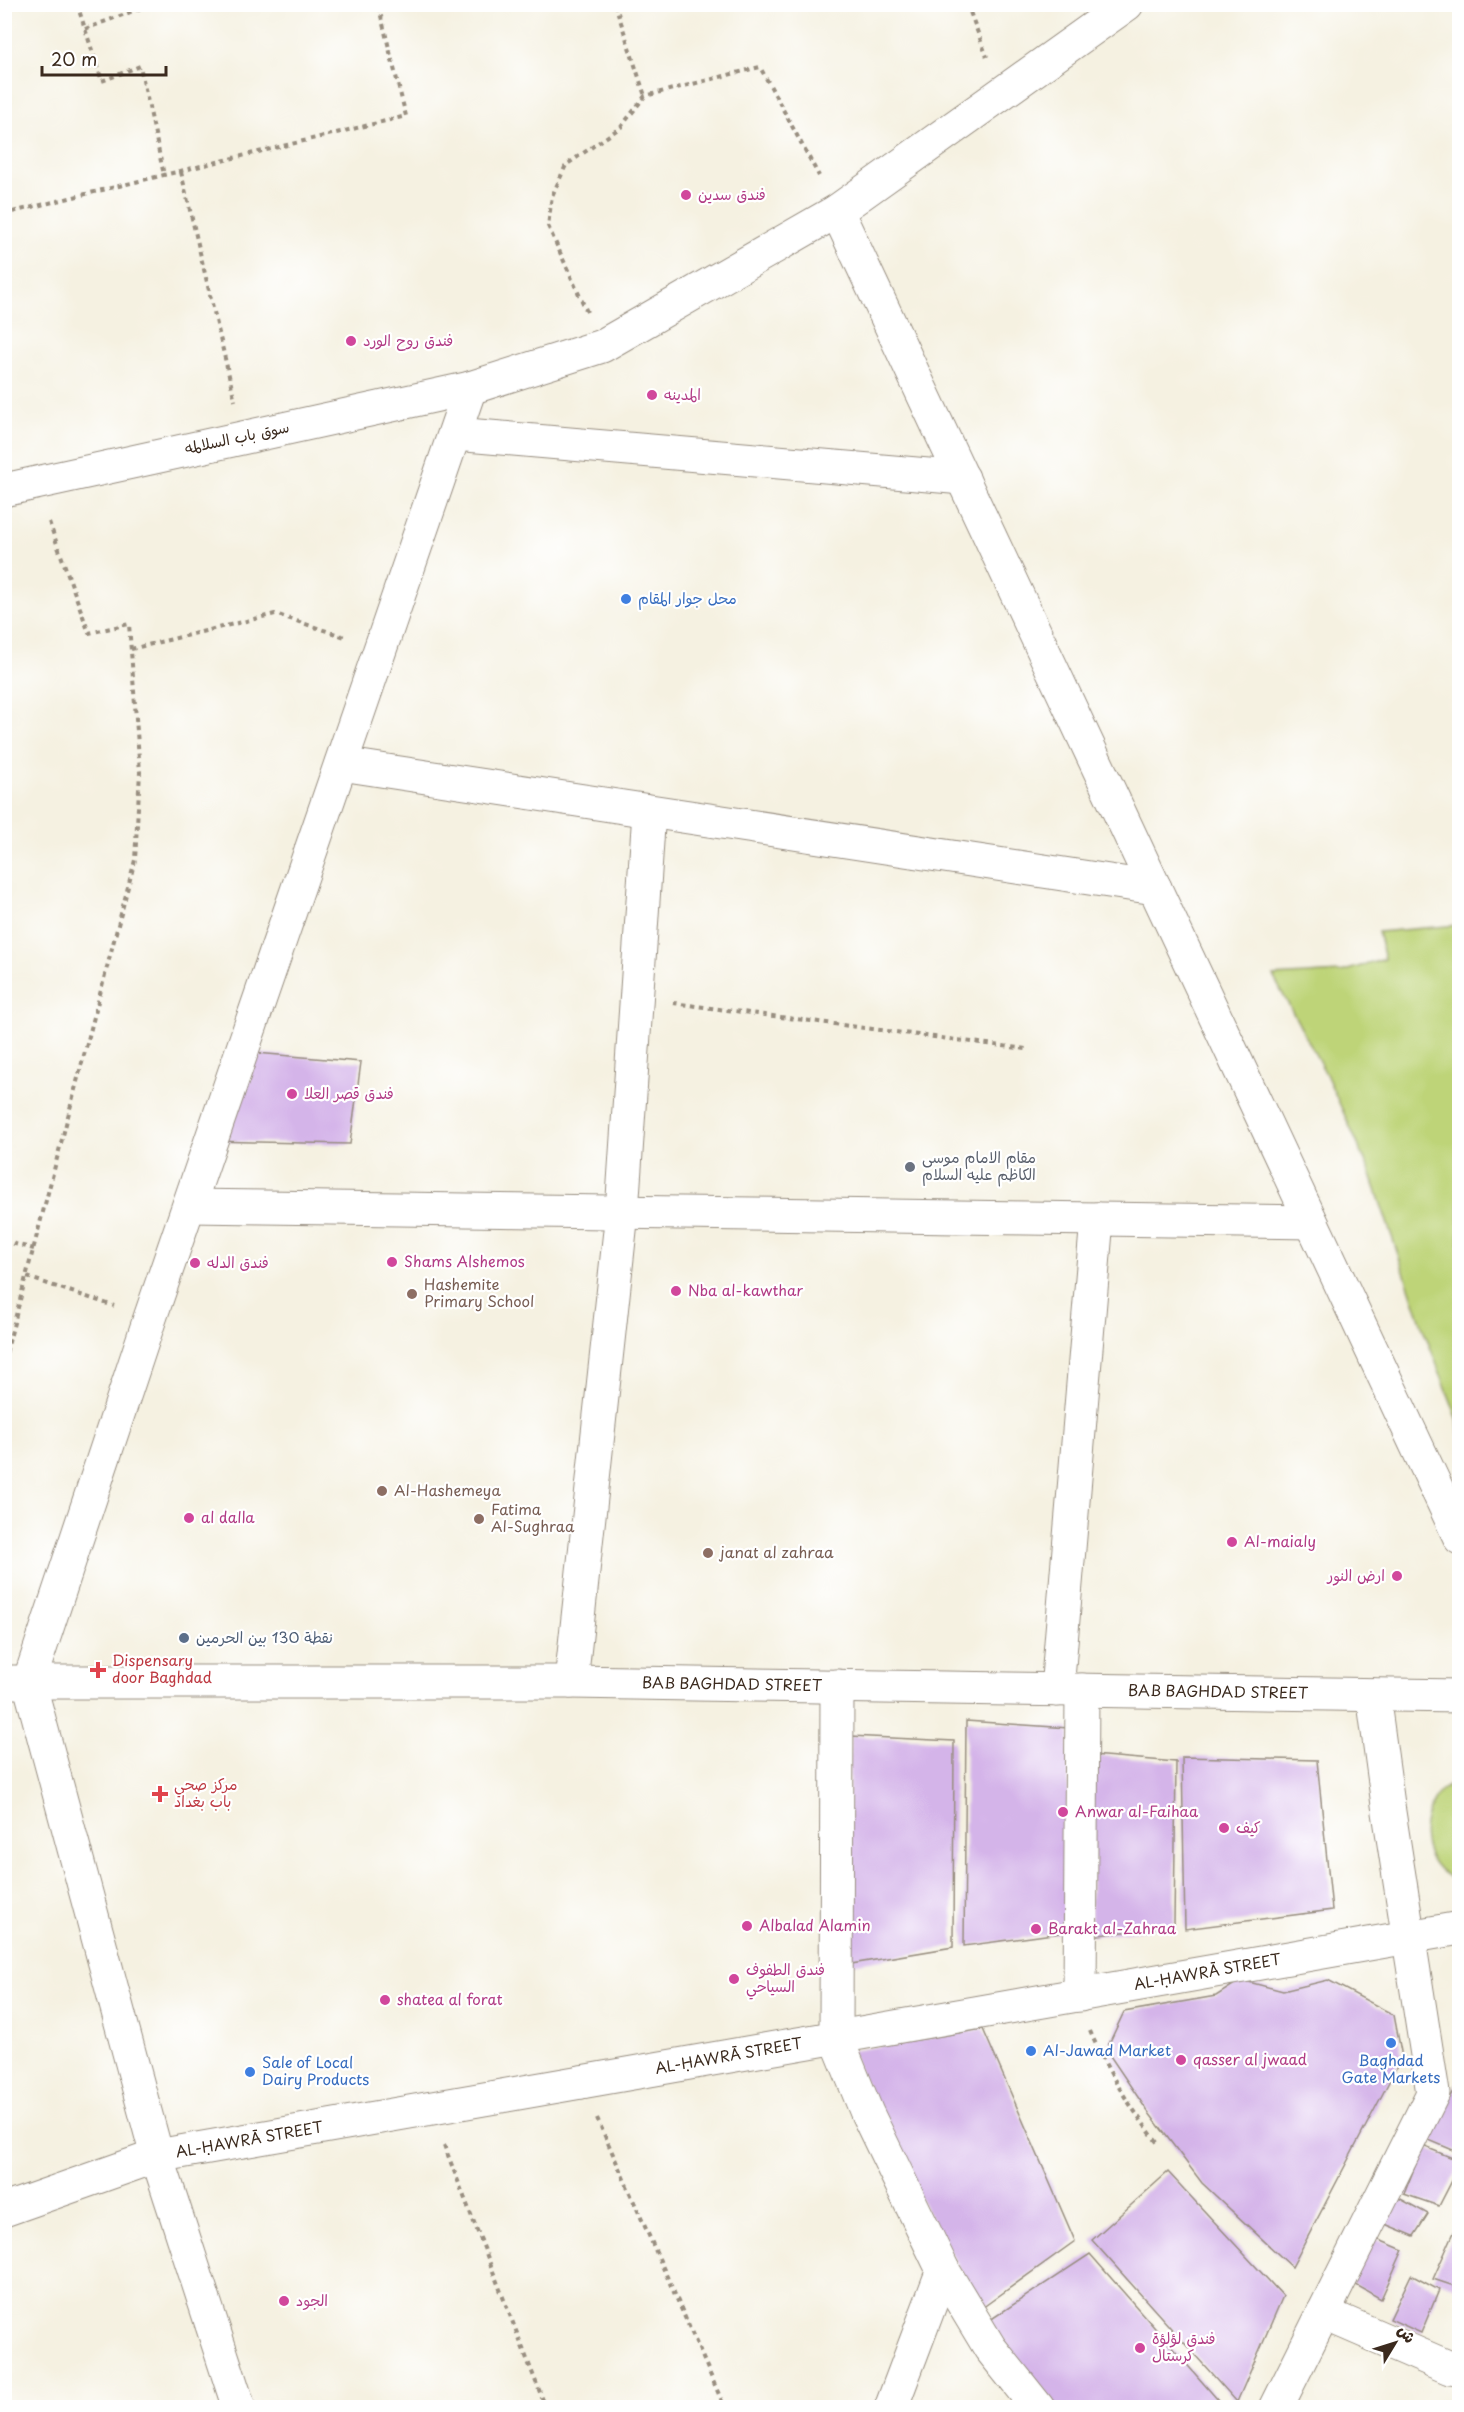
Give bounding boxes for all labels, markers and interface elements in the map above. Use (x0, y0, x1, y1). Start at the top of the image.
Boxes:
scale bar (42, 39, 166, 77)
text: 20 m (51, 45, 97, 72)
place label: فندق سدين (698, 182, 766, 205)
marker: فندق سدين (679, 188, 693, 202)
place label: فندق روح الورد (363, 328, 453, 351)
marker: فندق روح الورد (344, 334, 358, 348)
place label: المدينه (664, 382, 701, 405)
marker: المدينه (645, 388, 659, 402)
street label: سوق باب السلالمه (182, 414, 291, 459)
place label: محل جوار المقام (638, 586, 737, 610)
marker: محل جوار المقام (619, 592, 633, 606)
place label: فندق قصر العلا (304, 1081, 394, 1104)
marker: فندق قصر العلا (285, 1087, 299, 1101)
place label: مقام الامام موسى الكاظم عليه السلام (922, 1145, 1036, 1187)
marker: مقام الامام موسى الكاظم عليه السلام (903, 1160, 917, 1174)
place label: Shams Alshemos (404, 1249, 525, 1272)
place label: فندق الدله (207, 1250, 269, 1273)
marker: Shams Alshemos (385, 1255, 399, 1269)
marker: فندق الدله (188, 1256, 202, 1270)
place label: Hashemite Primary School (424, 1272, 534, 1312)
place label: Nba al-kawthar (688, 1278, 803, 1301)
marker: Nba al-kawthar (669, 1284, 683, 1298)
marker: Hashemite Primary School (405, 1287, 419, 1301)
place label: Al-Hashemeya (394, 1478, 501, 1501)
marker: Al-Hashemeya (375, 1484, 389, 1498)
place label: Fatima Al-Sughraa (491, 1497, 575, 1537)
place label: al dalla (201, 1505, 255, 1528)
marker: al dalla (182, 1511, 196, 1525)
marker: Fatima Al-Sughraa (472, 1512, 486, 1526)
place label: Al-maialy (1244, 1529, 1316, 1552)
marker: Al-maialy (1225, 1535, 1239, 1549)
place label: janat al zahraa (718, 1540, 834, 1563)
marker: janat al zahraa (701, 1546, 715, 1560)
place label: ارض النور (1326, 1563, 1385, 1586)
marker: ارض النور (1390, 1569, 1404, 1583)
place label: نقطة 130 بين الحرمين (196, 1625, 333, 1648)
marker: نقطة 130 بين الحرمين (177, 1631, 191, 1645)
place label: Dispensary door Baghdad (112, 1648, 212, 1688)
marker: Dispensary door Baghdad (89, 1661, 107, 1679)
street label: BAB BAGHDAD STREET (642, 1670, 823, 1696)
street label: BAB BAGHDAD STREET (1128, 1678, 1309, 1704)
place label: مركز صحي باب بغداد (174, 1772, 238, 1812)
marker: مركز صحي باب بغداد (151, 1785, 169, 1803)
place label: Anwar al-Faihaa (1075, 1799, 1199, 1822)
marker: Anwar al-Faihaa (1056, 1805, 1070, 1819)
place label: كيف (1236, 1815, 1261, 1838)
marker: كيف (1217, 1821, 1231, 1835)
place label: Albalad Alamin (759, 1913, 871, 1936)
place label: Barakt al-Zahraa (1048, 1916, 1177, 1939)
marker: Albalad Alamin (740, 1919, 754, 1933)
marker: Barakt al-Zahraa (1029, 1922, 1043, 1936)
street label: AL-ḤAWRĀ STREET (1132, 1946, 1283, 1995)
place label: فندق الطفوف السياحي (746, 1957, 825, 2000)
marker: فندق الطفوف السياحي (727, 1972, 741, 1986)
place label: shatea al forat (397, 1987, 503, 2010)
marker: shatea al forat (378, 1993, 392, 2007)
street label: AL-ḤAWRĀ STREET (653, 2030, 805, 2079)
marker: Baghdad Gate Markets (1384, 2036, 1398, 2050)
place label: Al-Jawad Market (1043, 2038, 1171, 2061)
marker: Al-Jawad Market (1024, 2044, 1038, 2058)
place label: qasser al jwaad (1193, 2047, 1307, 2070)
place label: Baghdad Gate Markets (1342, 2048, 1440, 2088)
place label: Sale of Local Dairy Products (262, 2050, 369, 2090)
marker: qasser al jwaad (1174, 2053, 1188, 2067)
marker: Sale of Local Dairy Products (243, 2065, 257, 2079)
street label: AL-ḤAWRĀ STREET (174, 2114, 325, 2163)
place label: الجود (296, 2288, 328, 2311)
marker: الجود (277, 2294, 291, 2308)
north arrow (1365, 2313, 1425, 2373)
text: ش (1393, 2319, 1422, 2347)
place label: فندق لؤلؤة كرستال (1152, 2326, 1216, 2366)
marker: فندق لؤلؤة كرستال (1133, 2341, 1147, 2355)

